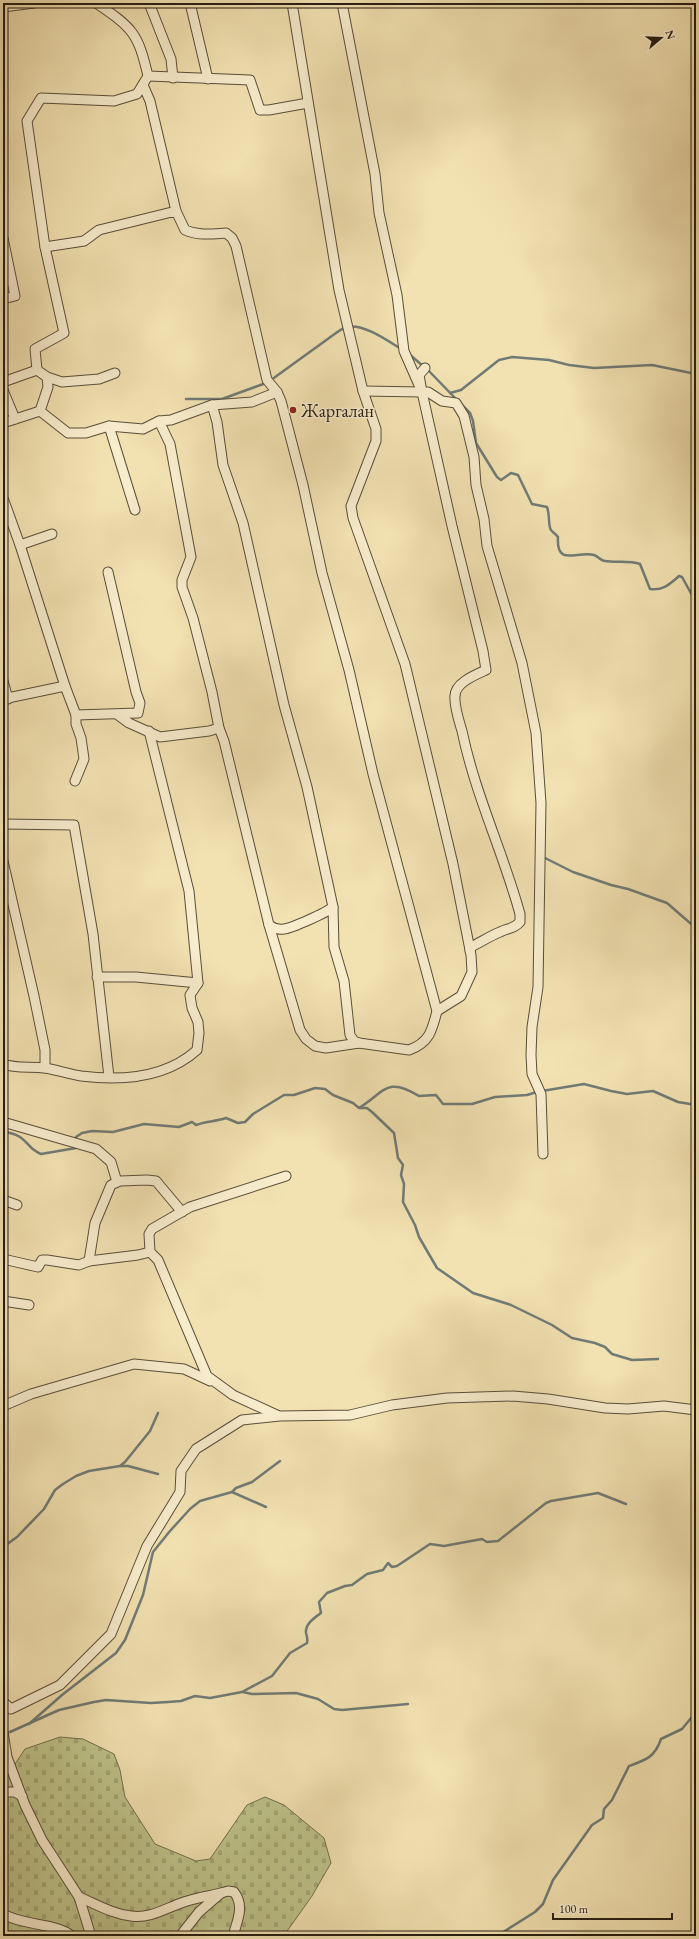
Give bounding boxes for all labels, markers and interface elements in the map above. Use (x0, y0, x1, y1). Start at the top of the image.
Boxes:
north arrow (641, 18, 681, 58)
text: N (662, 28, 679, 41)
place label: Жаргалан (300, 399, 374, 422)
marker: Жаргалан (288, 405, 298, 415)
scale bar (553, 1895, 672, 1921)
text: 100 m (559, 1901, 589, 1917)

